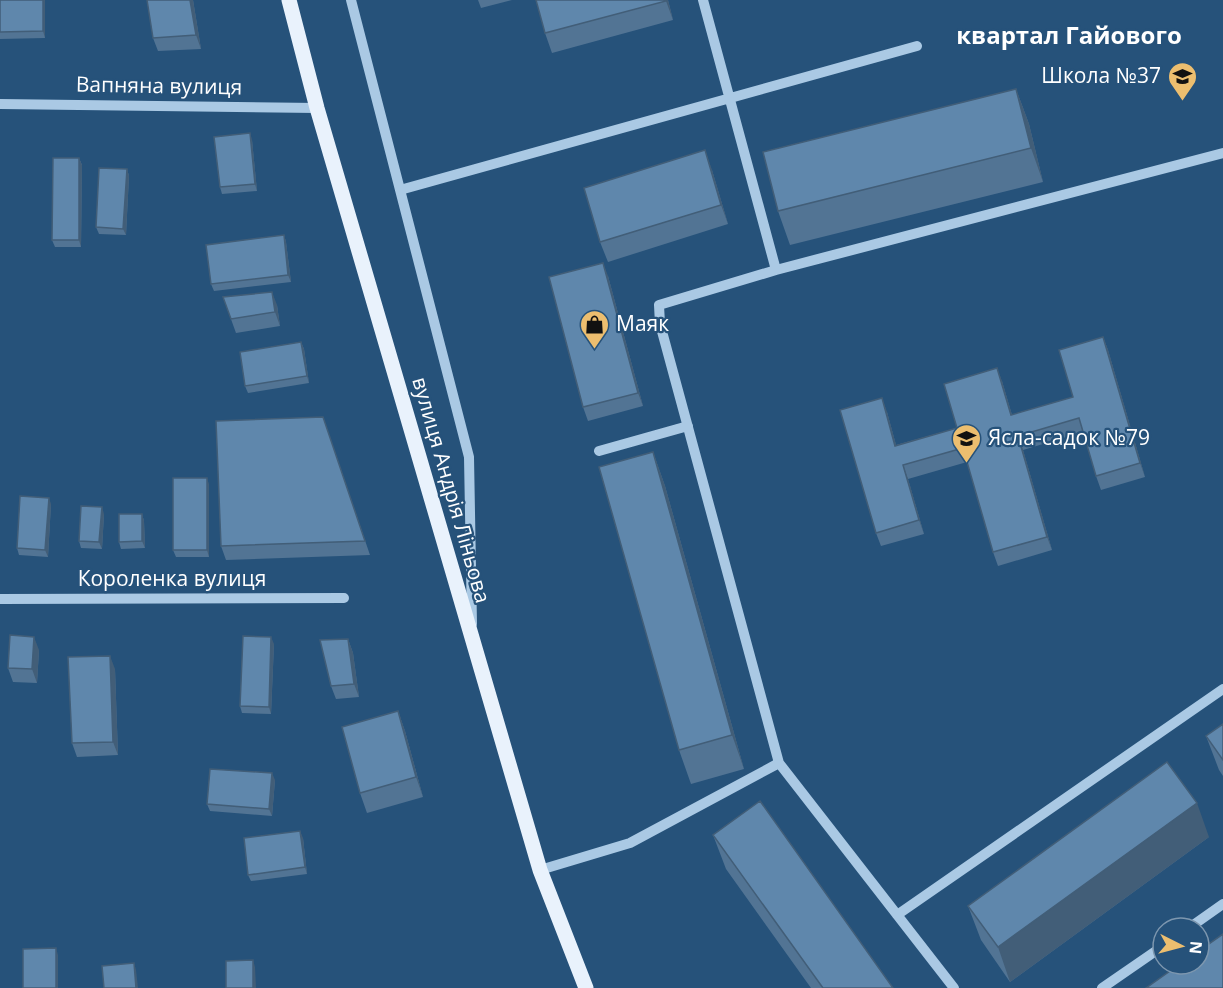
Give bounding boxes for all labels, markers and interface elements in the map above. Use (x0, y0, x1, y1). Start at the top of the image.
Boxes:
district label: квартал Гайового (956, 18, 1182, 51)
school or university icon: Школа №37 (1166, 60, 1198, 102)
place label: Школа №37 (1041, 61, 1161, 89)
street label: Вапняна вулиця (76, 70, 242, 100)
shop icon: Маяк (579, 308, 611, 350)
place label: Маяк (616, 309, 669, 337)
street label: вулиця Андрія Ліньова (406, 373, 498, 606)
school or university icon: Ясла-садок №79 (951, 422, 983, 464)
place label: Ясла-садок №79 (988, 423, 1150, 451)
street label: Короленка вулиця (78, 564, 266, 592)
north arrow (1151, 916, 1211, 976)
text: N (1184, 940, 1208, 955)

